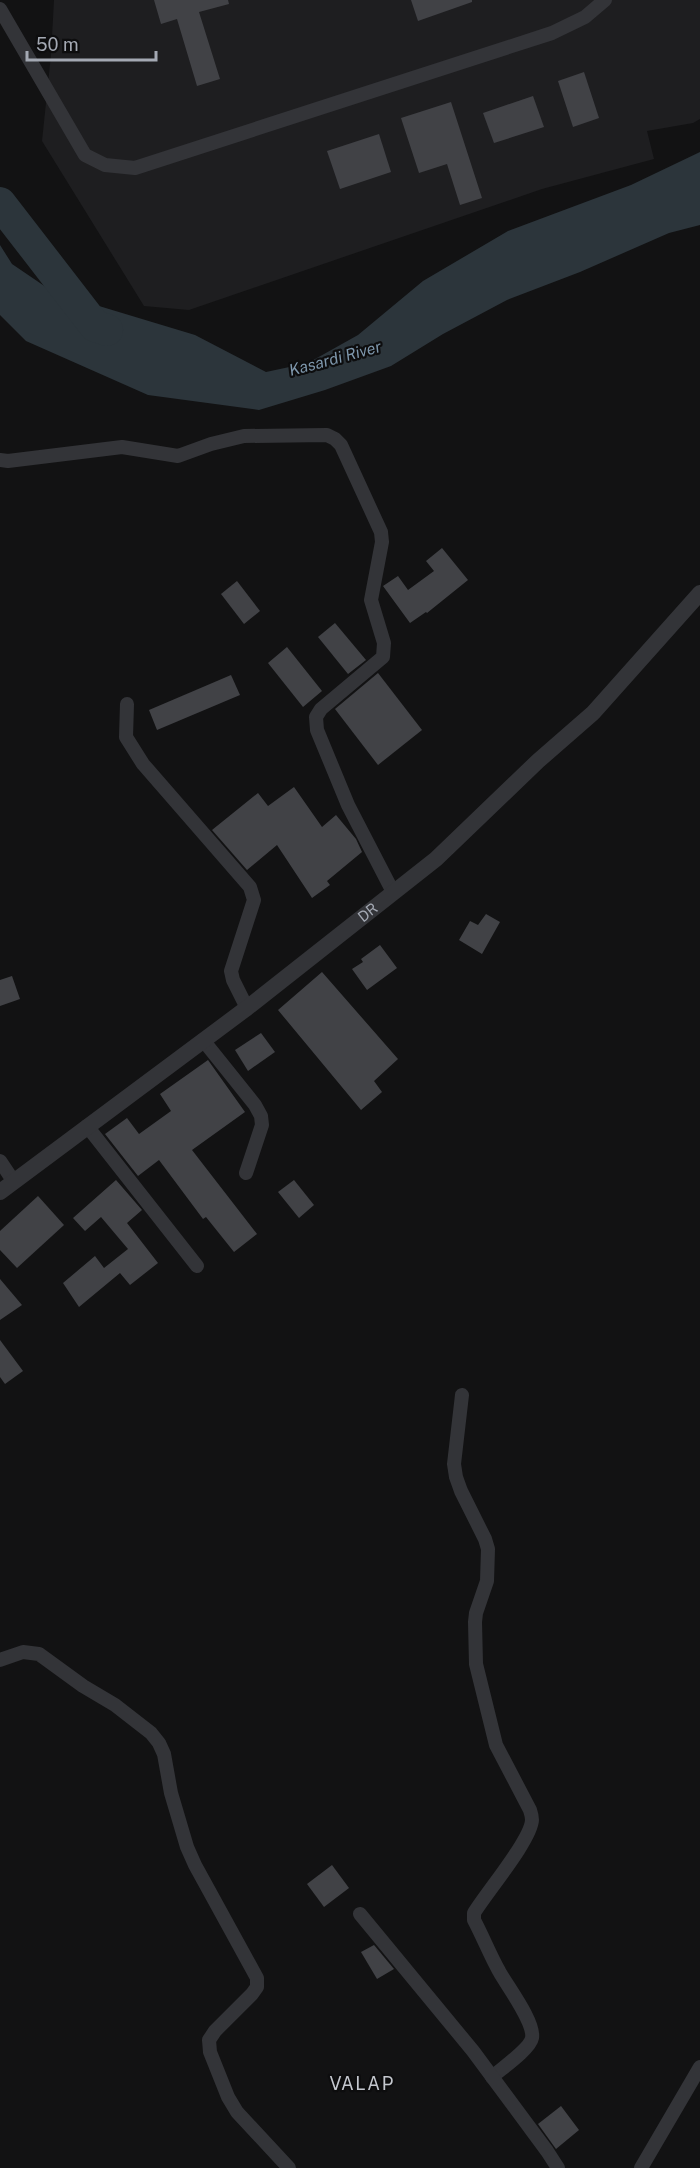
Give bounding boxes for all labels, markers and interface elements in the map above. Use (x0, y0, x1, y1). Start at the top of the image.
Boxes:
scale bar (27, 24, 156, 62)
text: 50 m (36, 34, 79, 55)
water label: Kasardi River (287, 337, 384, 380)
street label: DR (354, 899, 381, 925)
district label: VALAP (329, 2073, 395, 2094)

